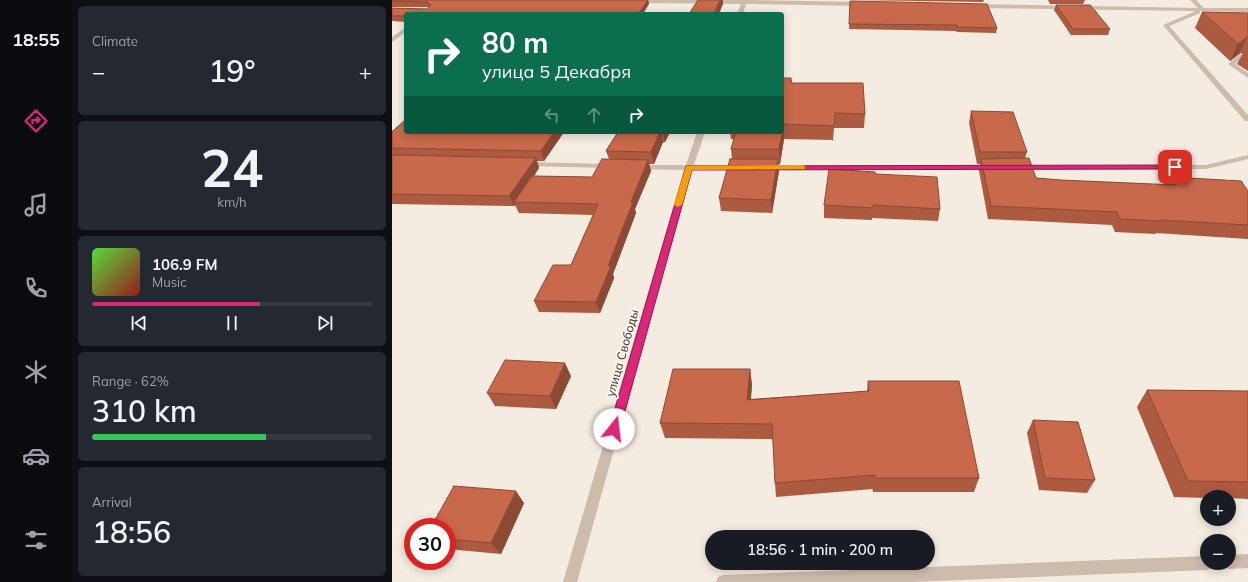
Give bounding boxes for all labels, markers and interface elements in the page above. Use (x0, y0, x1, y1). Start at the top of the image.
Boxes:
text: 80 m (482, 25, 548, 60)
text: 18:55 (12, 28, 60, 51)
icon: right (416, 28, 468, 80)
text: Climate (92, 33, 138, 49)
text: 19° (208, 52, 256, 90)
text: − (92, 58, 105, 86)
text: + (359, 58, 372, 86)
text: улица 5 Декабря (482, 60, 631, 83)
icon: left (541, 104, 563, 126)
icon: ahead (583, 104, 605, 126)
icon: right (625, 104, 647, 126)
icon: directions (22, 107, 50, 135)
text: 24 (201, 135, 263, 200)
pin (1158, 150, 1192, 184)
icon: arrive (1164, 156, 1186, 178)
icon: music (22, 191, 50, 219)
text: km/h (217, 194, 247, 210)
text: 106.9 FM (152, 255, 217, 274)
icon: phone (22, 274, 50, 302)
text: Music (152, 274, 187, 290)
street label: улица Свободы (602, 308, 642, 398)
icon: previous (128, 312, 150, 334)
icon: pause (221, 312, 243, 334)
icon: next (314, 312, 336, 334)
icon: climate (22, 358, 50, 386)
text: Range · 62% (92, 373, 169, 389)
text: 310 km (92, 392, 197, 430)
position arrow (593, 408, 635, 450)
icon: car (22, 442, 50, 470)
map controls (1200, 490, 1236, 570)
button: + (1200, 490, 1236, 526)
text: Arrival (92, 494, 132, 510)
text: 18:56 (92, 513, 171, 551)
speed limit sign: 30 (404, 518, 456, 570)
icon: filters (22, 526, 50, 554)
button: − (1200, 534, 1236, 570)
text: 18:56 · 1 min · 200 m (747, 540, 893, 559)

